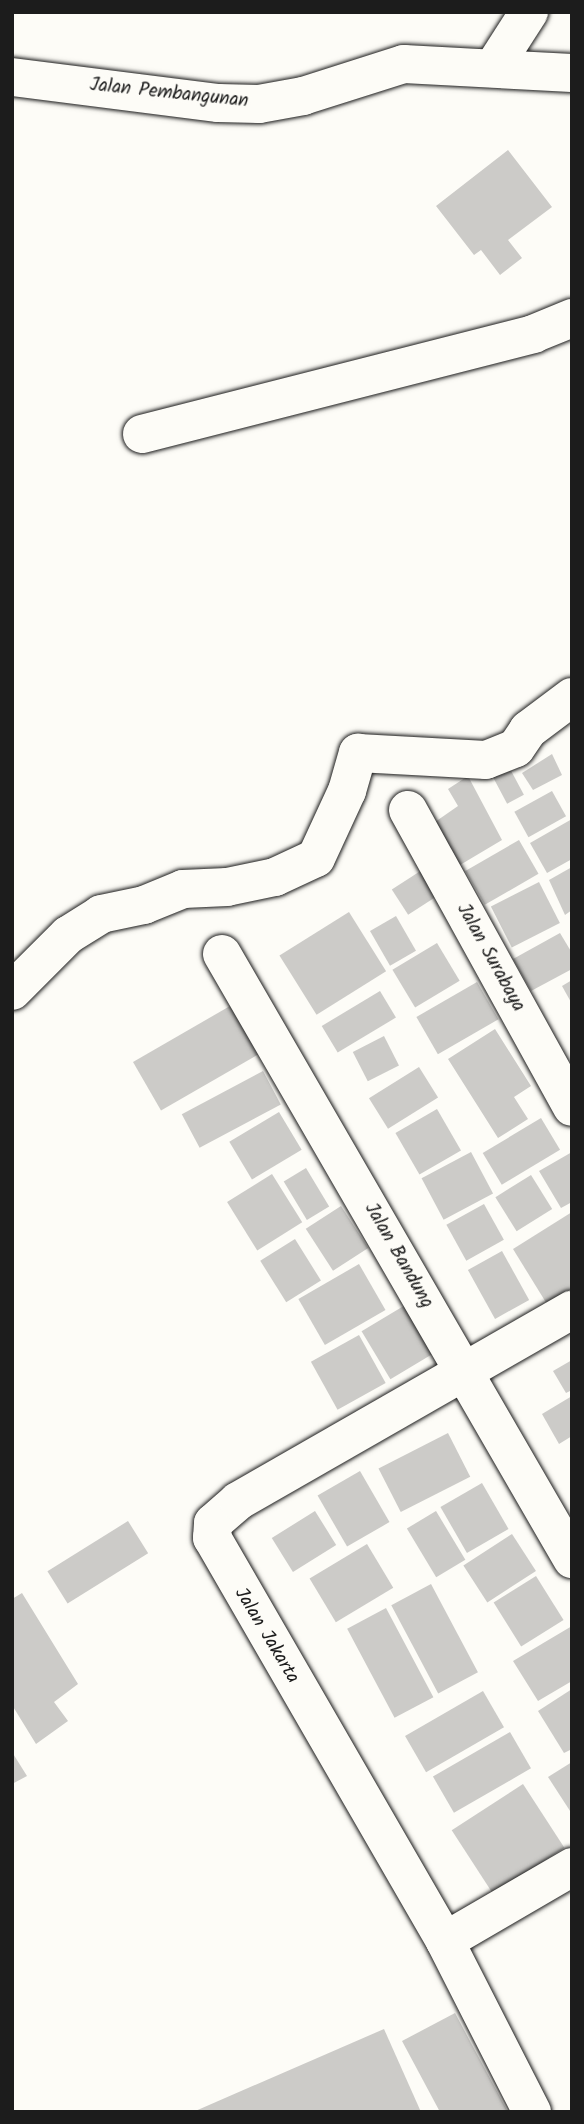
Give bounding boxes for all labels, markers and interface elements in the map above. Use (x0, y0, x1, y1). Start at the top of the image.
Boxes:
street label: Jalan Pembangunan (89, 74, 249, 114)
street label: Jalan Surabaya (451, 900, 529, 1016)
street label: Jalan Bandung (359, 1199, 437, 1313)
street label: Jalan Jakarta (229, 1584, 303, 1688)

